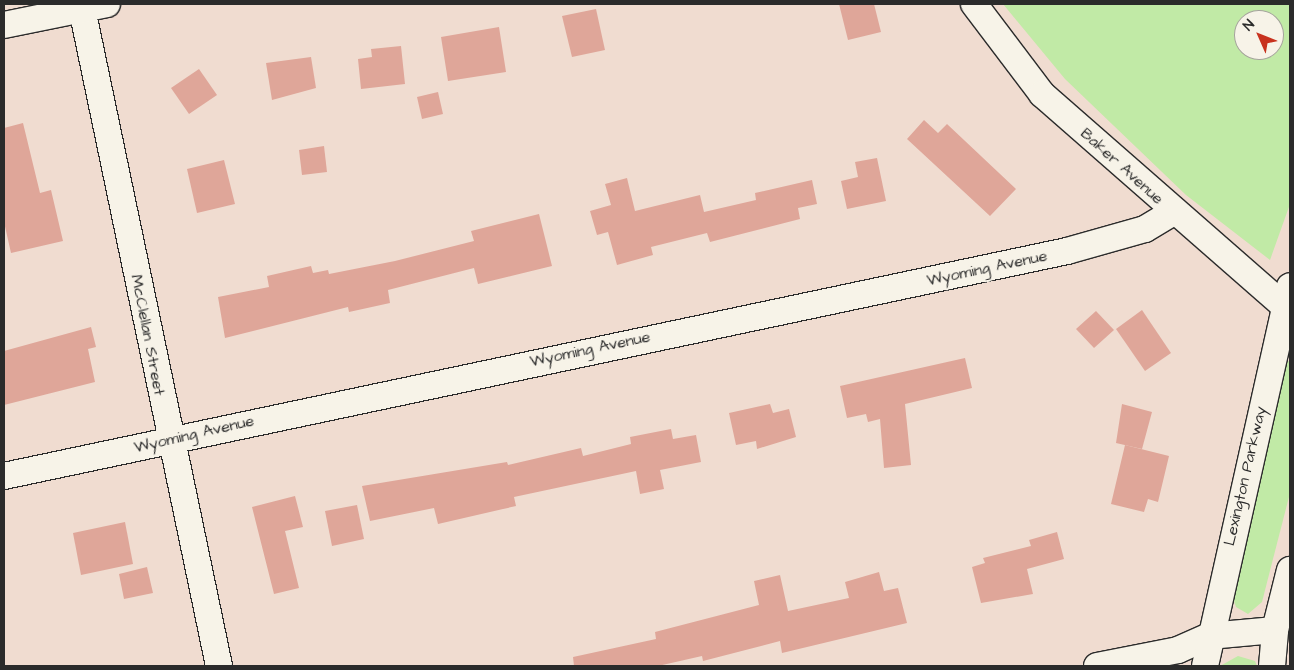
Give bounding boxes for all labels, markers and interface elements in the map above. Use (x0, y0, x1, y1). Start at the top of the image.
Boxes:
north arrow (1234, 10, 1284, 60)
text: N (1239, 15, 1259, 35)
street label: Baker Avenue (1076, 124, 1168, 208)
street label: Wyoming Avenue (925, 246, 1049, 290)
street label: McClellan Street (127, 273, 169, 397)
street label: Wyoming Avenue (528, 327, 652, 371)
street label: Lexington Parkway (1220, 404, 1270, 548)
street label: Wyoming Avenue (132, 411, 256, 457)

